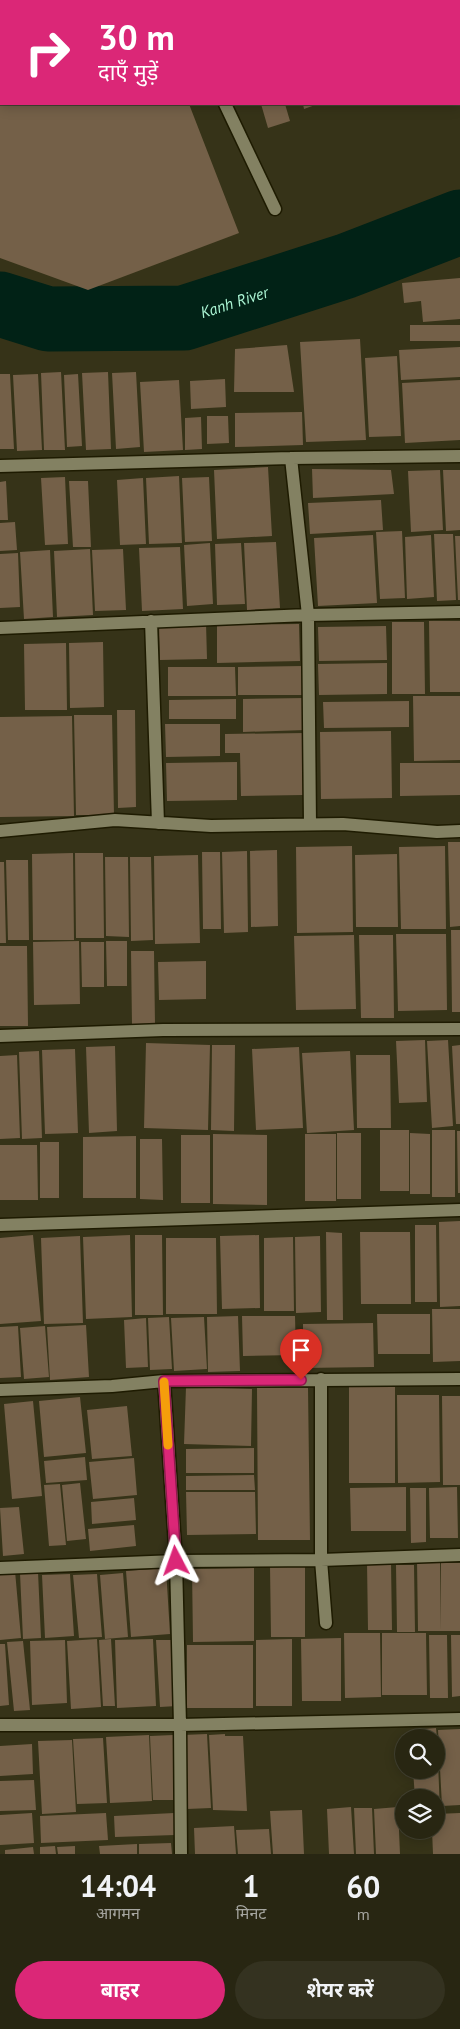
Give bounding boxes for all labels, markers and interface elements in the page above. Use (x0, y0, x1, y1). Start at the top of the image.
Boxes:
text: 30 m (98, 14, 175, 60)
icon: right (15, 20, 80, 85)
text: दाएँ मुड़ें (98, 58, 158, 86)
water label: Kanh River (198, 281, 272, 322)
pin (280, 1329, 322, 1380)
icon: arrive (287, 1336, 315, 1364)
position arrow (149, 1534, 201, 1586)
map controls (395, 1729, 445, 1839)
button: search (395, 1729, 445, 1779)
button: layers (395, 1789, 445, 1839)
text: 14:04 (80, 1866, 156, 1905)
text: 1 (243, 1866, 260, 1905)
text: 60 (346, 1867, 380, 1906)
text: आगमन (96, 1903, 140, 1923)
text: मिनट (236, 1903, 266, 1923)
text: m (357, 1904, 370, 1924)
button: बाहर (15, 1961, 225, 2019)
button: शेयर करें (235, 1961, 445, 2019)

